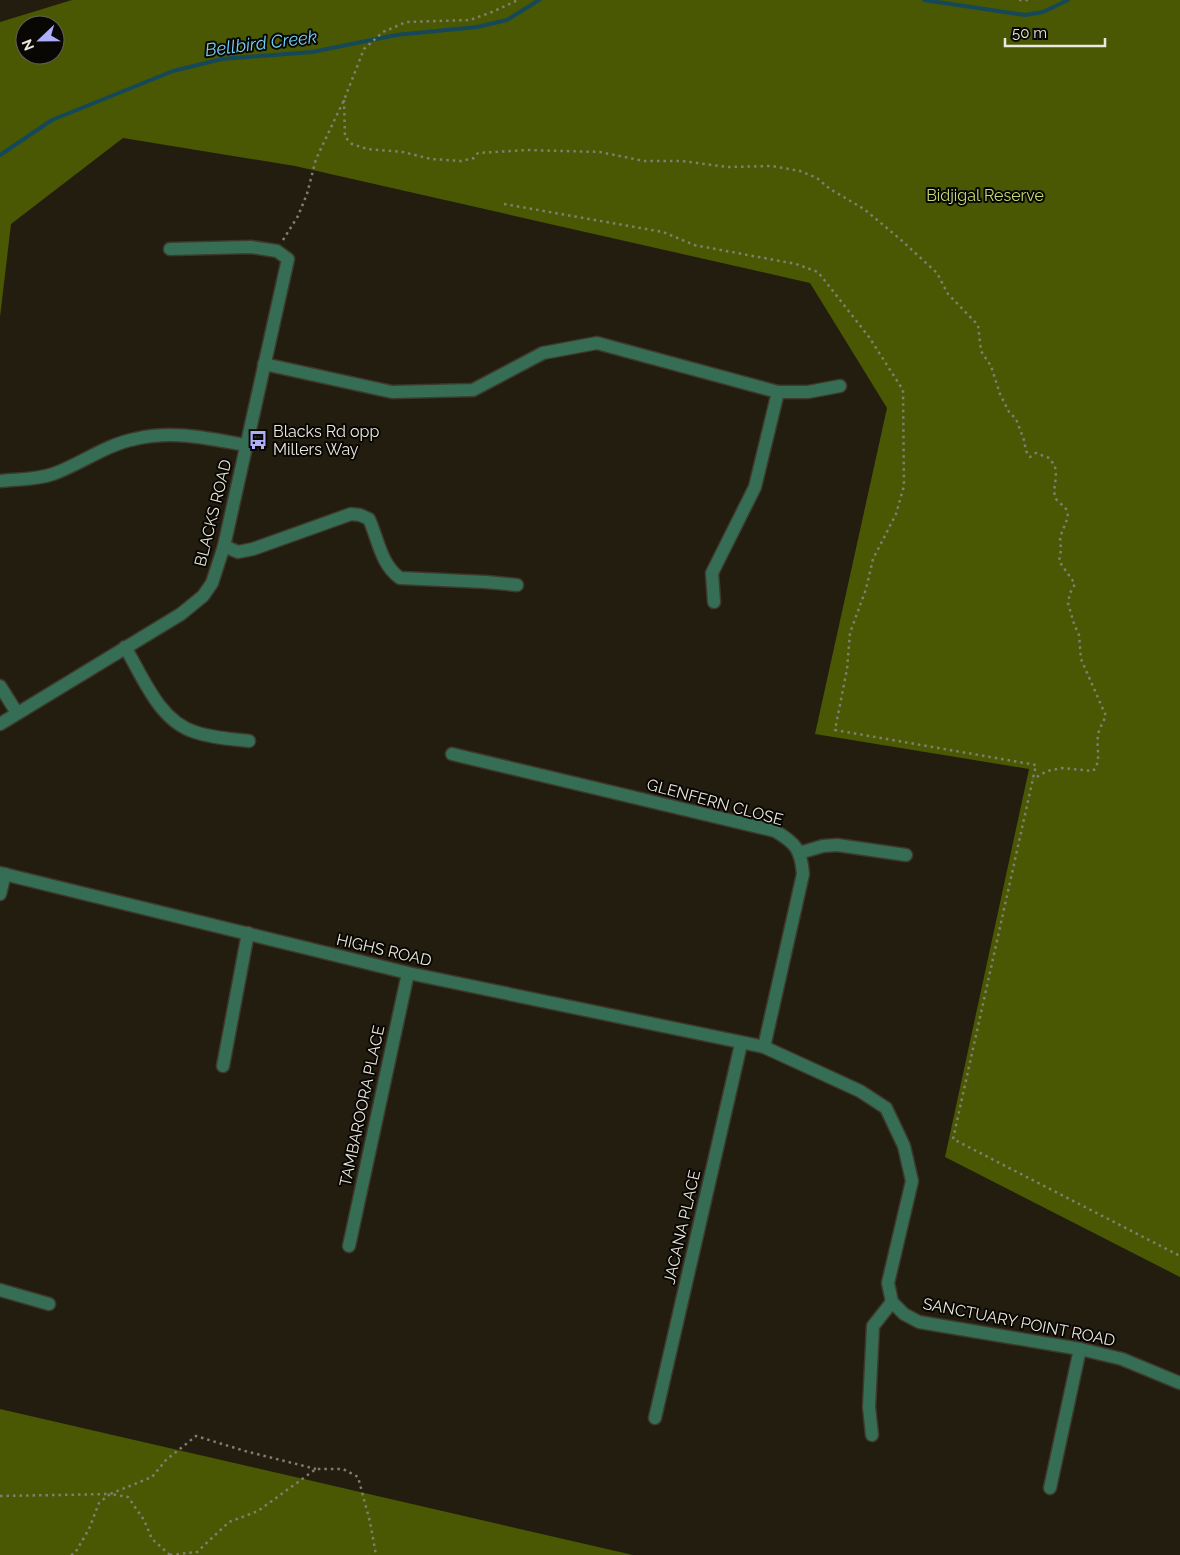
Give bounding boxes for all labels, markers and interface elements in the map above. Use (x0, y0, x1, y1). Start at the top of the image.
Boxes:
north arrow (15, 15, 65, 65)
scale bar (1005, 15, 1105, 47)
text: 50 m (1012, 24, 1047, 42)
water label: Bellbird Creek (204, 26, 319, 60)
text: N (19, 37, 37, 53)
park label: Bidjigal Reserve (926, 186, 1044, 205)
place label: Blacks Rd opp Millers Way (273, 422, 379, 459)
bus stop icon: Blacks Rd opp Millers Way (247, 429, 269, 451)
street label: BLACKS ROAD (191, 457, 235, 569)
street label: GLENFERN CLOSE (645, 775, 785, 829)
street label: HIGHS ROAD (335, 930, 433, 970)
street label: TAMBAROORA PLACE (336, 1023, 388, 1188)
street label: JACANA PLACE (660, 1168, 704, 1286)
street label: SANCTUARY POINT ROAD (921, 1294, 1117, 1350)

